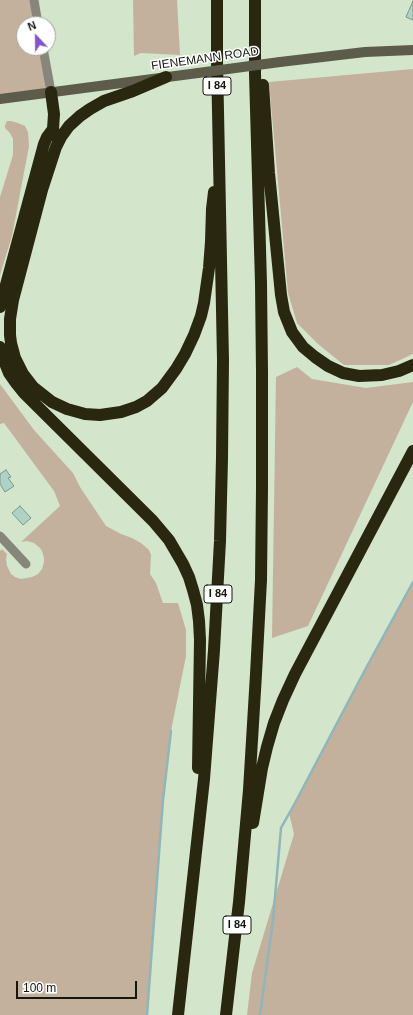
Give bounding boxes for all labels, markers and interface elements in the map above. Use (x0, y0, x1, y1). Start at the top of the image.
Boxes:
north arrow (16, 16, 56, 56)
text: N (26, 19, 38, 33)
street label: FIENEMANN ROAD (150, 44, 260, 74)
road number: I 84 (203, 77, 231, 95)
road number: I 84 (204, 585, 232, 603)
road number: I 84 (223, 916, 251, 934)
scale bar (18, 973, 139, 999)
text: 100 m (23, 981, 56, 995)

